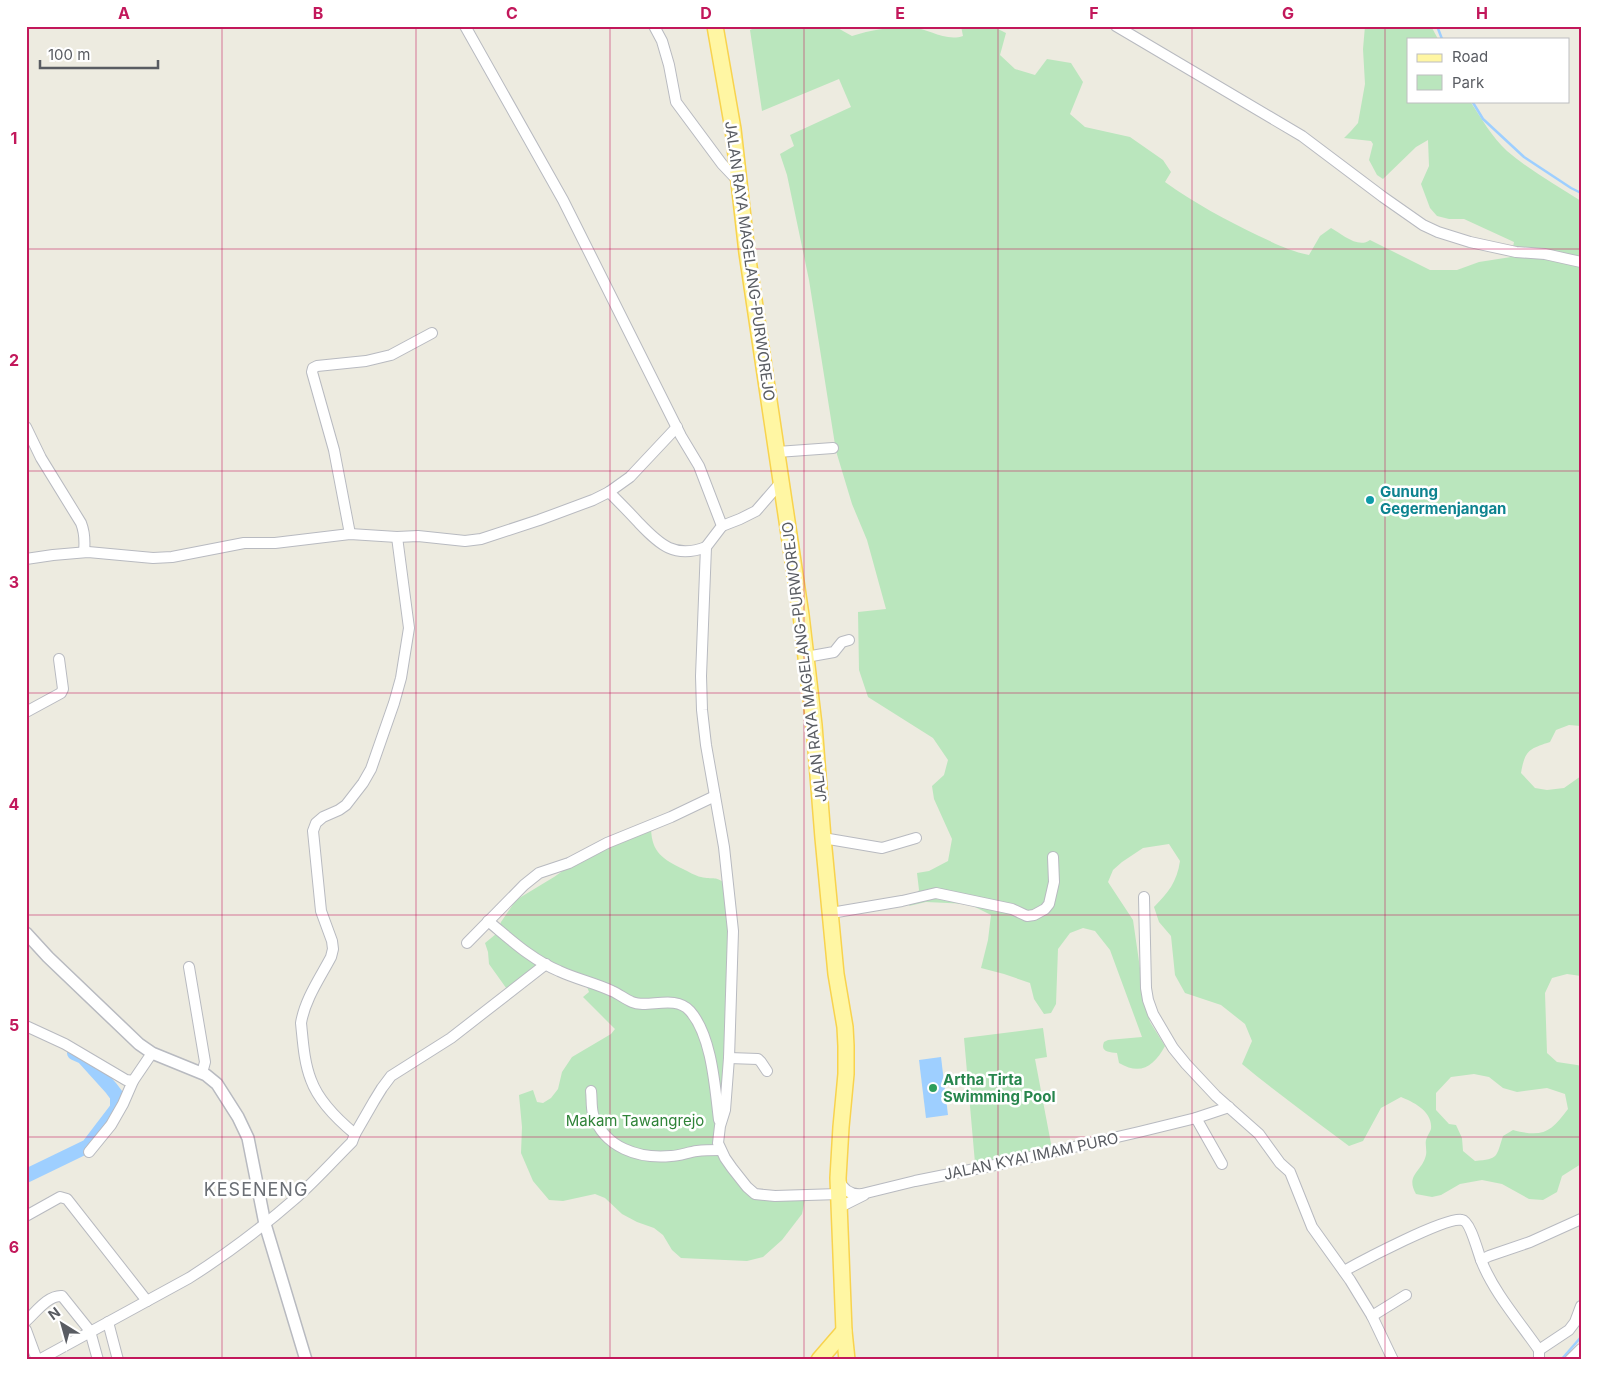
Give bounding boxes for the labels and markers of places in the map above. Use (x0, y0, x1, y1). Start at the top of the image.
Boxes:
place label: Gunung Gegermenjangan (1380, 482, 1506, 518)
marker: Gunung Gegermenjangan (1364, 494, 1376, 506)
place label: Artha Tirta Swimming Pool (943, 1070, 1056, 1106)
marker: Artha Tirta Swimming Pool (927, 1082, 939, 1094)

